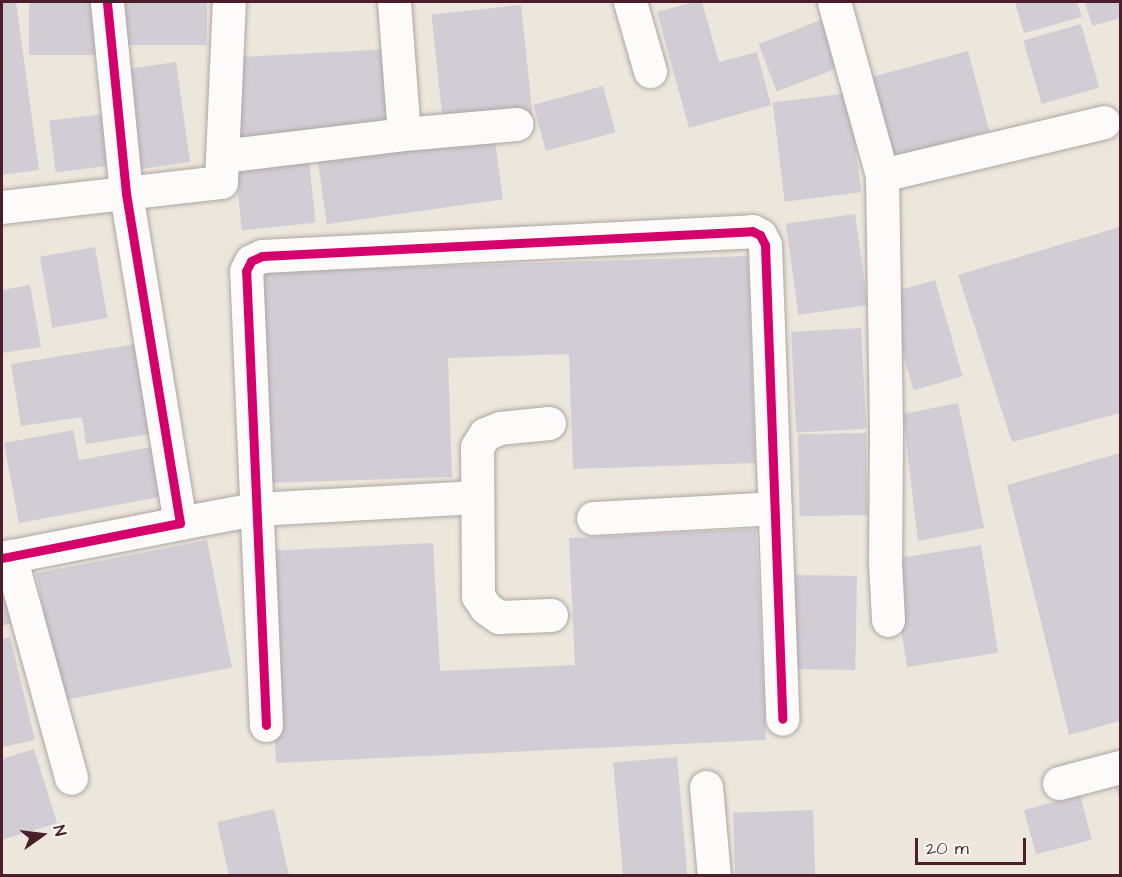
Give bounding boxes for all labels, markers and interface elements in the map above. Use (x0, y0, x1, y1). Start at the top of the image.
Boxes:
north arrow (12, 805, 72, 865)
text: N (48, 823, 71, 838)
scale bar (918, 826, 1029, 864)
text: 20 m (926, 836, 969, 861)

